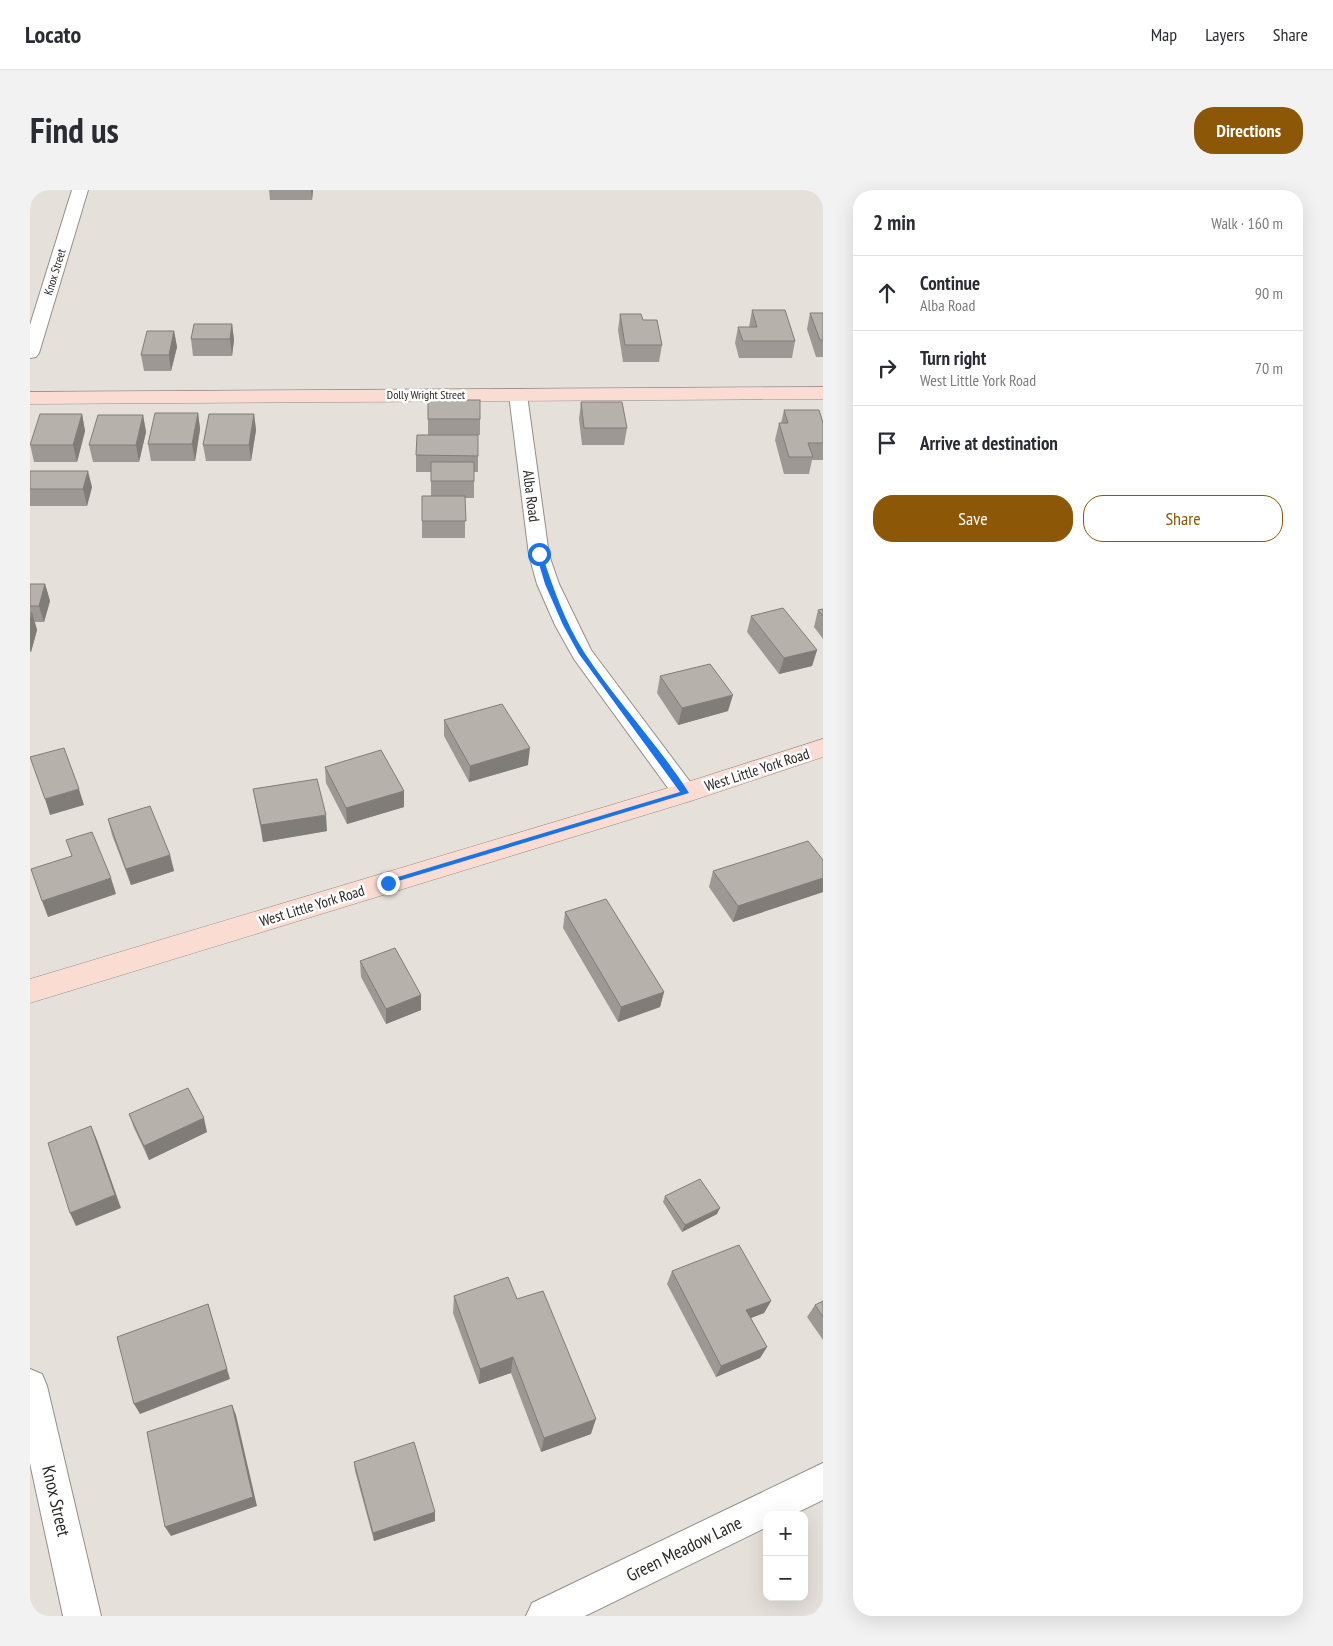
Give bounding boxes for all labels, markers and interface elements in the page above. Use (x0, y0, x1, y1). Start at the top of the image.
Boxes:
text: Locato (25, 19, 81, 50)
text: Map (1151, 23, 1177, 46)
text: Layers (1205, 23, 1245, 46)
text: Share (1273, 23, 1308, 46)
text: Find us (30, 107, 119, 153)
button: Directions (1194, 107, 1303, 154)
text: 2 min (873, 209, 915, 236)
text: Walk · 160 m (1211, 213, 1283, 233)
street label: Knox Street (40, 246, 69, 297)
text: Continue (920, 271, 980, 295)
icon: ahead (873, 279, 901, 307)
text: 90 m (1255, 283, 1283, 303)
text: Alba Road (920, 295, 975, 315)
text: Turn right (920, 346, 986, 370)
icon: right (873, 354, 901, 382)
text: 70 m (1255, 358, 1283, 378)
text: West Little York Road (920, 370, 1036, 390)
street label: Dolly Wright Street (387, 387, 466, 402)
icon: arrive (873, 429, 901, 457)
text: Arrive at destination (920, 431, 1058, 455)
street label: Alba Road (519, 469, 544, 523)
button: Save (873, 495, 1073, 542)
button: Share (1083, 495, 1283, 542)
route start (528, 543, 551, 566)
street label: West Little York Road (702, 744, 812, 795)
route end (377, 872, 400, 895)
street label: West Little York Road (257, 881, 367, 931)
street label: Knox Street (37, 1463, 76, 1539)
street label: Green Meadow Lane (622, 1511, 745, 1586)
map controls (763, 1511, 808, 1601)
button: + (763, 1511, 808, 1556)
button: − (763, 1556, 808, 1601)

